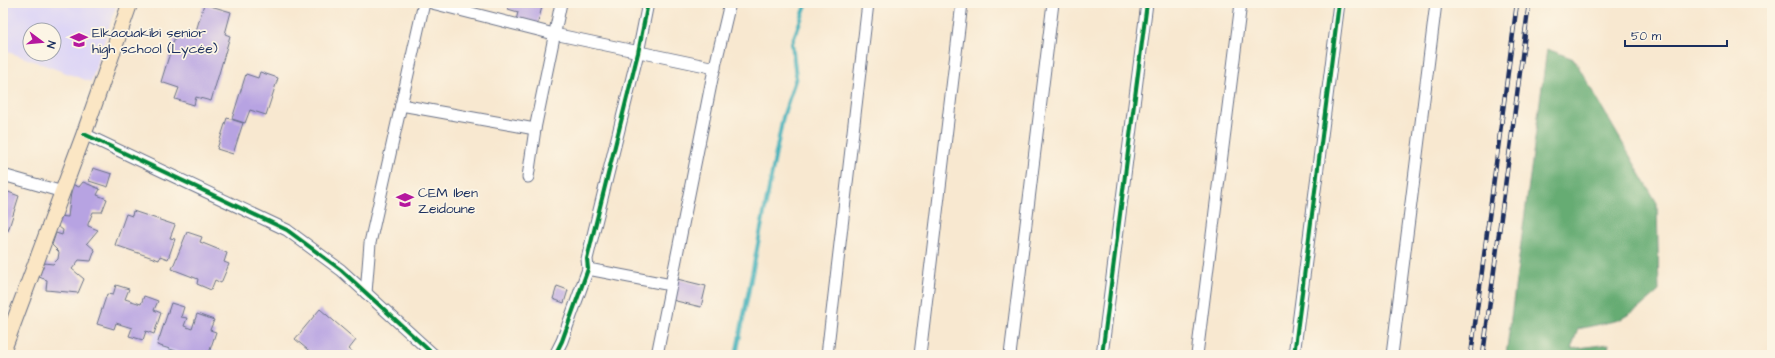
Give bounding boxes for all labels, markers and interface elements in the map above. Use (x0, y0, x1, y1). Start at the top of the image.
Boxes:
north arrow (22, 22, 62, 62)
scale bar (1625, 22, 1727, 48)
place label: Elkaouakibi senior high school (Lycée) (92, 23, 218, 59)
text: 50 m (1631, 28, 1662, 45)
school or university icon: Elkaouakibi senior high school (Lycée) (69, 30, 89, 50)
text: N (43, 39, 59, 50)
place label: CEM Iben Zeidoune (418, 183, 478, 219)
school or university icon: CEM Iben Zeidoune (395, 190, 415, 210)

